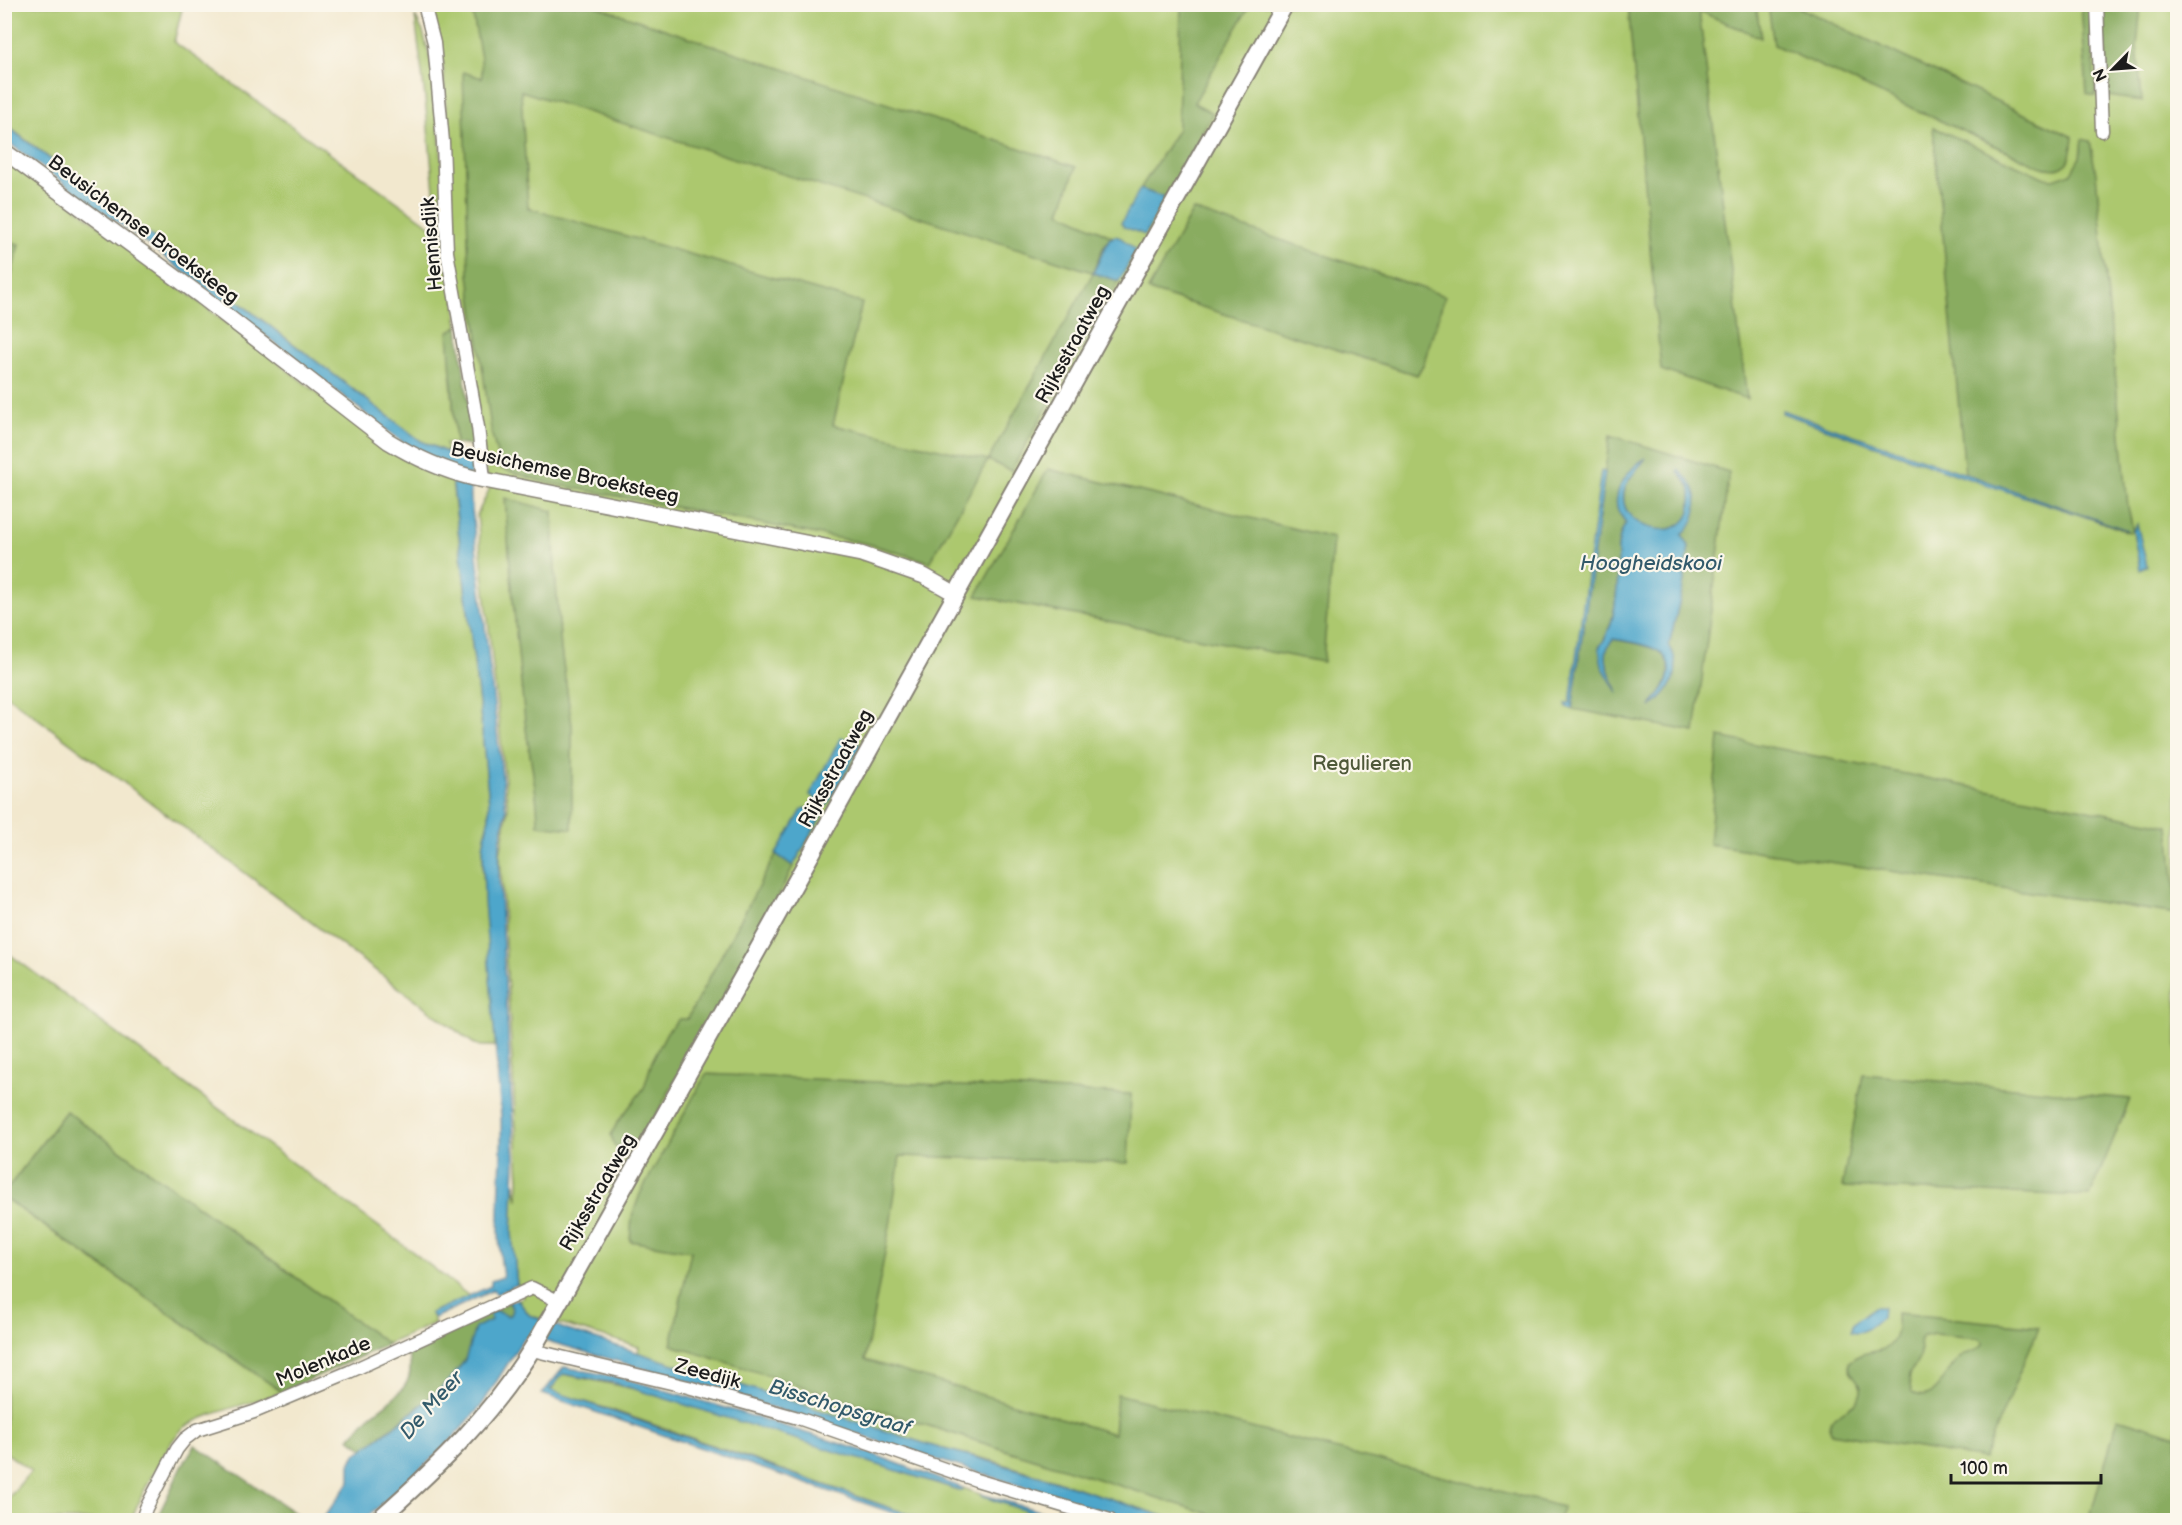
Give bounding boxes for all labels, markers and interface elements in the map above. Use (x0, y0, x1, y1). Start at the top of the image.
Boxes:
north arrow (2083, 39, 2143, 99)
text: N (2090, 65, 2112, 84)
street label: Beusichemse Broeksteeg (43, 150, 244, 309)
street label: Hennisdijk (416, 196, 448, 292)
street label: Rijksstraatweg (1030, 281, 1115, 408)
street label: Beusichemse Broeksteeg (448, 437, 681, 509)
water label: Hoogheidskooi (1580, 551, 1723, 576)
street label: Rijksstraatweg (793, 705, 878, 832)
park label: Regulieren (1312, 752, 1412, 776)
street label: Rijksstraatweg (555, 1129, 641, 1256)
street label: Molenkade (273, 1331, 374, 1393)
street label: Zeedijk (671, 1353, 743, 1394)
water label: De Meer (394, 1365, 469, 1445)
water label: Bisschopsgraaf (766, 1374, 916, 1442)
scale bar (1951, 1447, 2101, 1485)
text: 100 m (1960, 1458, 2008, 1479)

